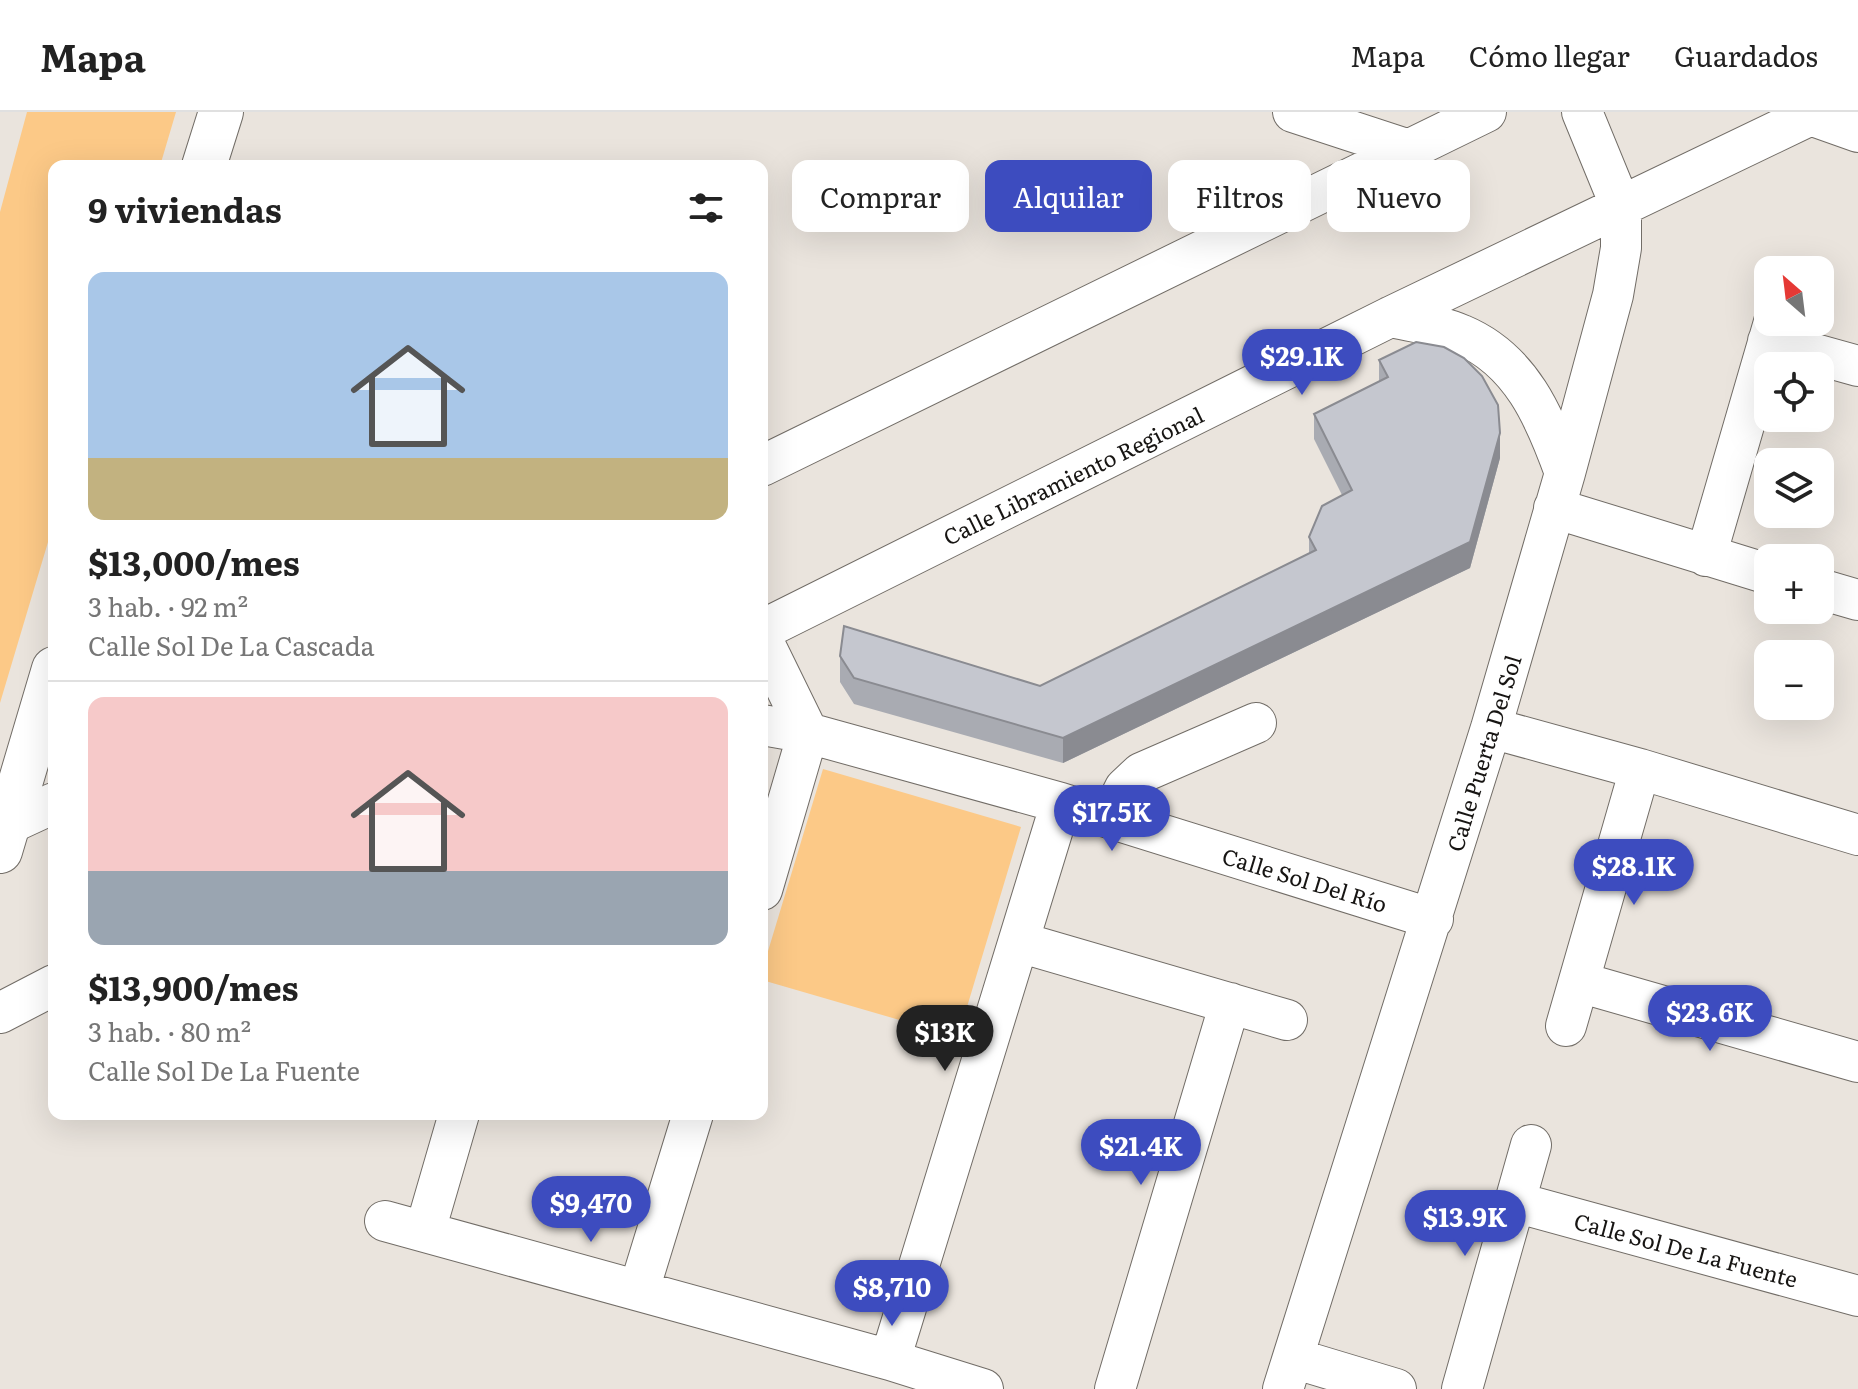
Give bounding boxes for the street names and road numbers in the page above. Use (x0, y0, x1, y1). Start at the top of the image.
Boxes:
street label: Calle Libramiento Regional (937, 397, 1209, 553)
street label: Calle Puerta Del Sol (1437, 651, 1529, 855)
street label: Calle Sol Del Río (1219, 838, 1391, 920)
street label: Calle Sol De La Fuente (1571, 1203, 1801, 1295)

